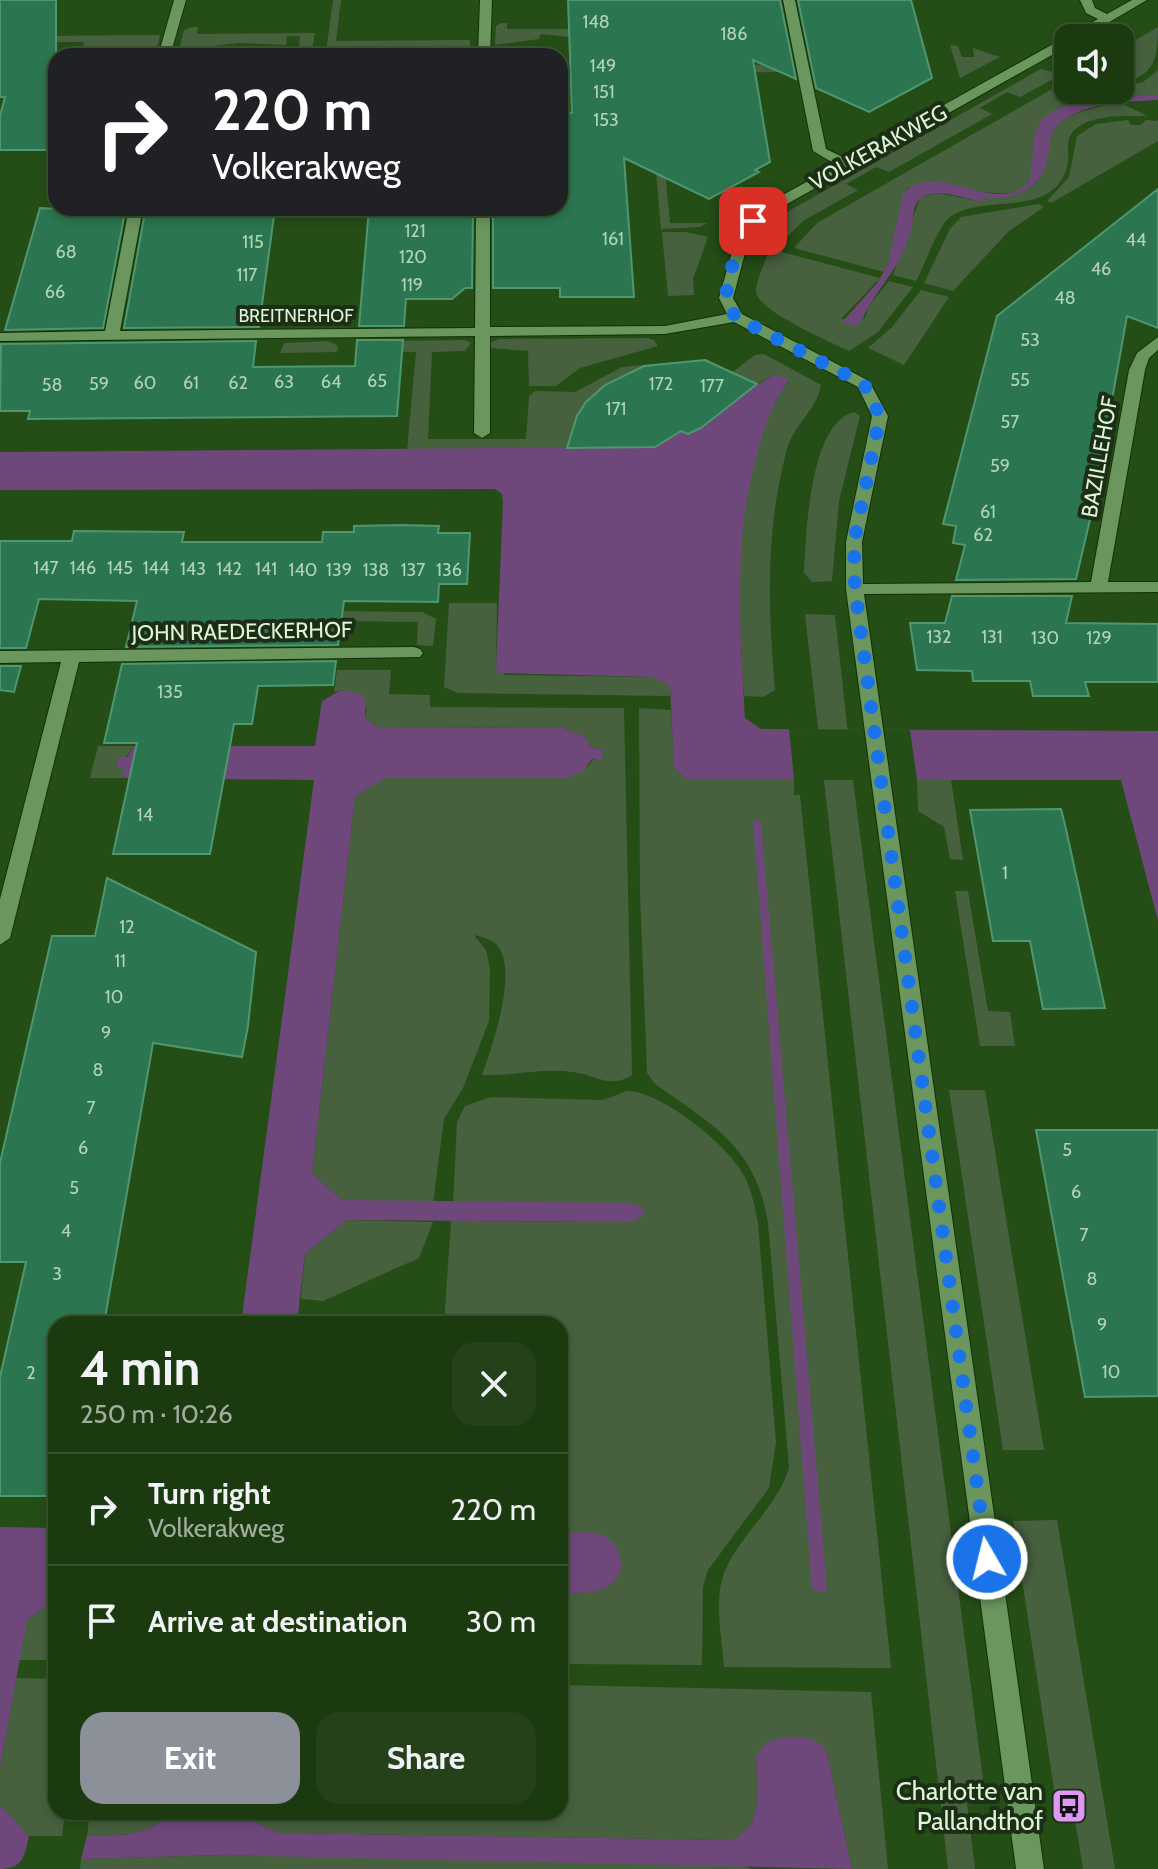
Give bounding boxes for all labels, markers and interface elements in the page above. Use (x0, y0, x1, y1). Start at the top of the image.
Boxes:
house number: 148 (582, 11, 610, 33)
house number: 186 (720, 23, 748, 45)
map controls (1054, 24, 1134, 104)
button: sound (1054, 24, 1134, 104)
house number: 149 (590, 55, 616, 77)
text: 220 m (212, 76, 372, 144)
icon: right (80, 80, 184, 184)
house number: 151 (593, 81, 615, 103)
street label: VOLKERAKWEG (805, 99, 952, 196)
house number: 153 (593, 109, 619, 131)
text: Volkerakweg (212, 144, 401, 188)
pin (719, 187, 787, 255)
icon: arrive (731, 199, 775, 243)
house number: 121 (404, 220, 426, 242)
house number: 161 (602, 228, 624, 250)
house number: 44 (1126, 229, 1146, 251)
house number: 115 (242, 231, 264, 253)
house number: 68 (55, 241, 77, 263)
house number: 120 (399, 246, 427, 268)
house number: 46 (1091, 258, 1111, 280)
house number: 117 (237, 264, 257, 286)
house number: 119 (401, 274, 423, 296)
house number: 66 (45, 281, 65, 303)
house number: 48 (1054, 287, 1076, 309)
street label: BREITNERHOF (238, 305, 354, 327)
house number: 53 (1020, 329, 1040, 351)
house number: 55 (1010, 369, 1030, 391)
house number: 65 (367, 370, 387, 392)
house number: 63 (274, 371, 294, 393)
house number: 64 (321, 371, 341, 393)
house number: 60 (134, 372, 156, 394)
house number: 61 (183, 372, 199, 394)
house number: 62 (228, 372, 248, 394)
house number: 59 (89, 373, 109, 395)
house number: 172 (649, 373, 673, 395)
house number: 58 (42, 374, 62, 396)
house number: 177 (700, 375, 724, 397)
street label: BAZILLEHOF (1076, 394, 1124, 520)
house number: 171 (606, 398, 626, 420)
house number: 57 (1001, 411, 1019, 433)
house number: 59 (990, 455, 1010, 477)
house number: 61 (980, 501, 996, 523)
house number: 62 (973, 524, 993, 546)
house number: 147 (33, 557, 59, 579)
house number: 146 (70, 557, 96, 579)
house number: 145 (107, 557, 133, 579)
house number: 144 (143, 557, 169, 579)
house number: 143 (180, 558, 206, 580)
house number: 142 (216, 558, 242, 580)
house number: 141 (255, 558, 277, 580)
house number: 140 (289, 559, 317, 581)
house number: 139 (326, 559, 352, 581)
house number: 138 (363, 559, 389, 581)
house number: 137 (401, 559, 425, 581)
house number: 136 (436, 559, 462, 581)
street label: JOHN RAEDECKERHOF (130, 616, 353, 647)
house number: 132 (926, 626, 952, 648)
house number: 131 (981, 626, 1003, 648)
house number: 130 (1031, 627, 1059, 649)
house number: 129 (1086, 627, 1112, 649)
house number: 135 (157, 681, 183, 703)
house number: 14 (137, 804, 153, 826)
house number: 1 (1002, 862, 1008, 884)
house number: 12 (119, 916, 135, 938)
house number: 11 (114, 950, 126, 972)
house number: 10 (105, 986, 123, 1008)
house number: 9 (101, 1022, 111, 1044)
house number: 8 (93, 1059, 103, 1081)
house number: 7 (86, 1097, 96, 1119)
house number: 6 (78, 1137, 88, 1159)
house number: 5 (1062, 1139, 1072, 1161)
house number: 5 (69, 1177, 79, 1199)
house number: 6 (1071, 1181, 1081, 1203)
house number: 4 (61, 1220, 71, 1242)
house number: 7 (1079, 1224, 1089, 1246)
house number: 3 (52, 1263, 62, 1285)
house number: 8 (1087, 1268, 1097, 1290)
house number: 9 (1097, 1314, 1107, 1336)
text: 4 min (80, 1339, 200, 1397)
button: close (452, 1342, 536, 1426)
house number: 10 (1102, 1361, 1120, 1383)
house number: 2 (26, 1362, 36, 1384)
text: 250 m · 10:26 (80, 1398, 233, 1430)
text: Turn right (148, 1475, 271, 1512)
icon: right (80, 1487, 124, 1531)
text: 220 m (451, 1491, 536, 1528)
text: Volkerakweg (148, 1512, 284, 1544)
position arrow (945, 1517, 1029, 1601)
icon: arrive (80, 1599, 124, 1643)
text: Arrive at destination (148, 1603, 408, 1640)
text: 30 m (466, 1603, 536, 1640)
button: Exit (80, 1712, 300, 1804)
button: Share (316, 1712, 536, 1804)
place label: Charlotte van Pallandthof (896, 1775, 1043, 1837)
bus stop icon: Charlotte van Pallandthof (1050, 1787, 1088, 1825)

